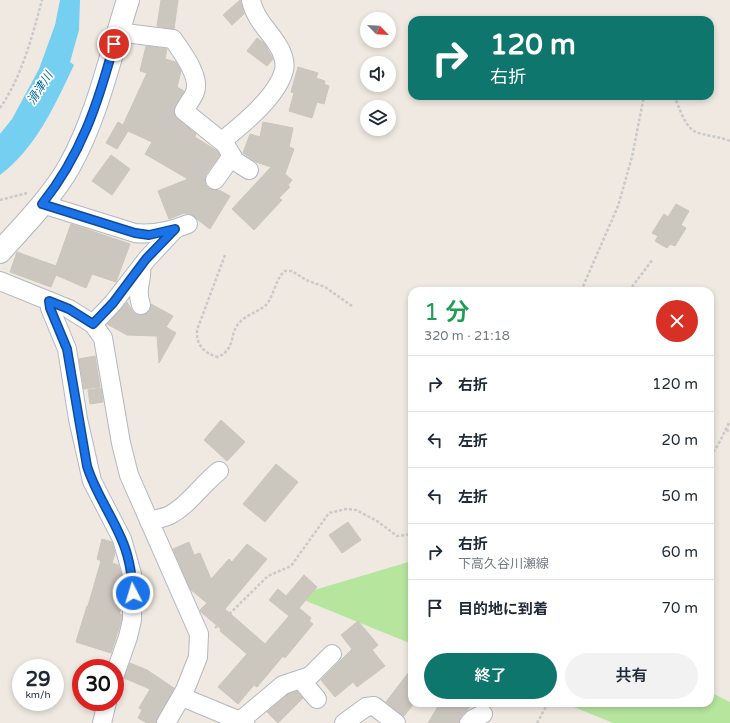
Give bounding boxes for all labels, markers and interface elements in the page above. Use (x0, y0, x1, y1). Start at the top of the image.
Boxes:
north arrow (360, 12, 396, 48)
map controls (360, 12, 396, 136)
pin (97, 27, 131, 61)
text: 120 m (490, 28, 576, 62)
icon: right (424, 32, 476, 84)
icon: arrive (103, 33, 125, 55)
button: sound (360, 56, 396, 92)
text: 右折 (490, 66, 526, 88)
water label: 滑津川 (24, 67, 57, 107)
button: layers (360, 100, 396, 136)
text: 1 分 (424, 298, 469, 327)
button: close (656, 300, 698, 342)
text: 320 m · 21:18 (424, 328, 510, 344)
icon: right (424, 373, 446, 395)
text: 120 m (652, 375, 698, 393)
text: 右折 (458, 376, 488, 394)
icon: left (424, 429, 446, 451)
text: 20 m (661, 431, 698, 449)
text: 左折 (458, 432, 488, 450)
icon: left (424, 485, 446, 507)
text: 50 m (661, 487, 698, 505)
text: 左折 (458, 488, 488, 506)
text: 右折 (458, 535, 488, 553)
icon: right (424, 541, 446, 563)
text: 60 m (661, 543, 698, 561)
text: 下高久谷川瀬線 (458, 556, 549, 572)
position arrow (112, 572, 154, 614)
icon: arrive (424, 597, 446, 619)
text: 70 m (661, 599, 698, 617)
text: 目的地に到着 (458, 600, 548, 618)
button: 終了 (424, 653, 557, 699)
button: 共有 (565, 653, 698, 699)
speed limit sign: 30 (72, 659, 124, 711)
text: 29 (25, 668, 51, 692)
text: km/h (25, 689, 51, 701)

